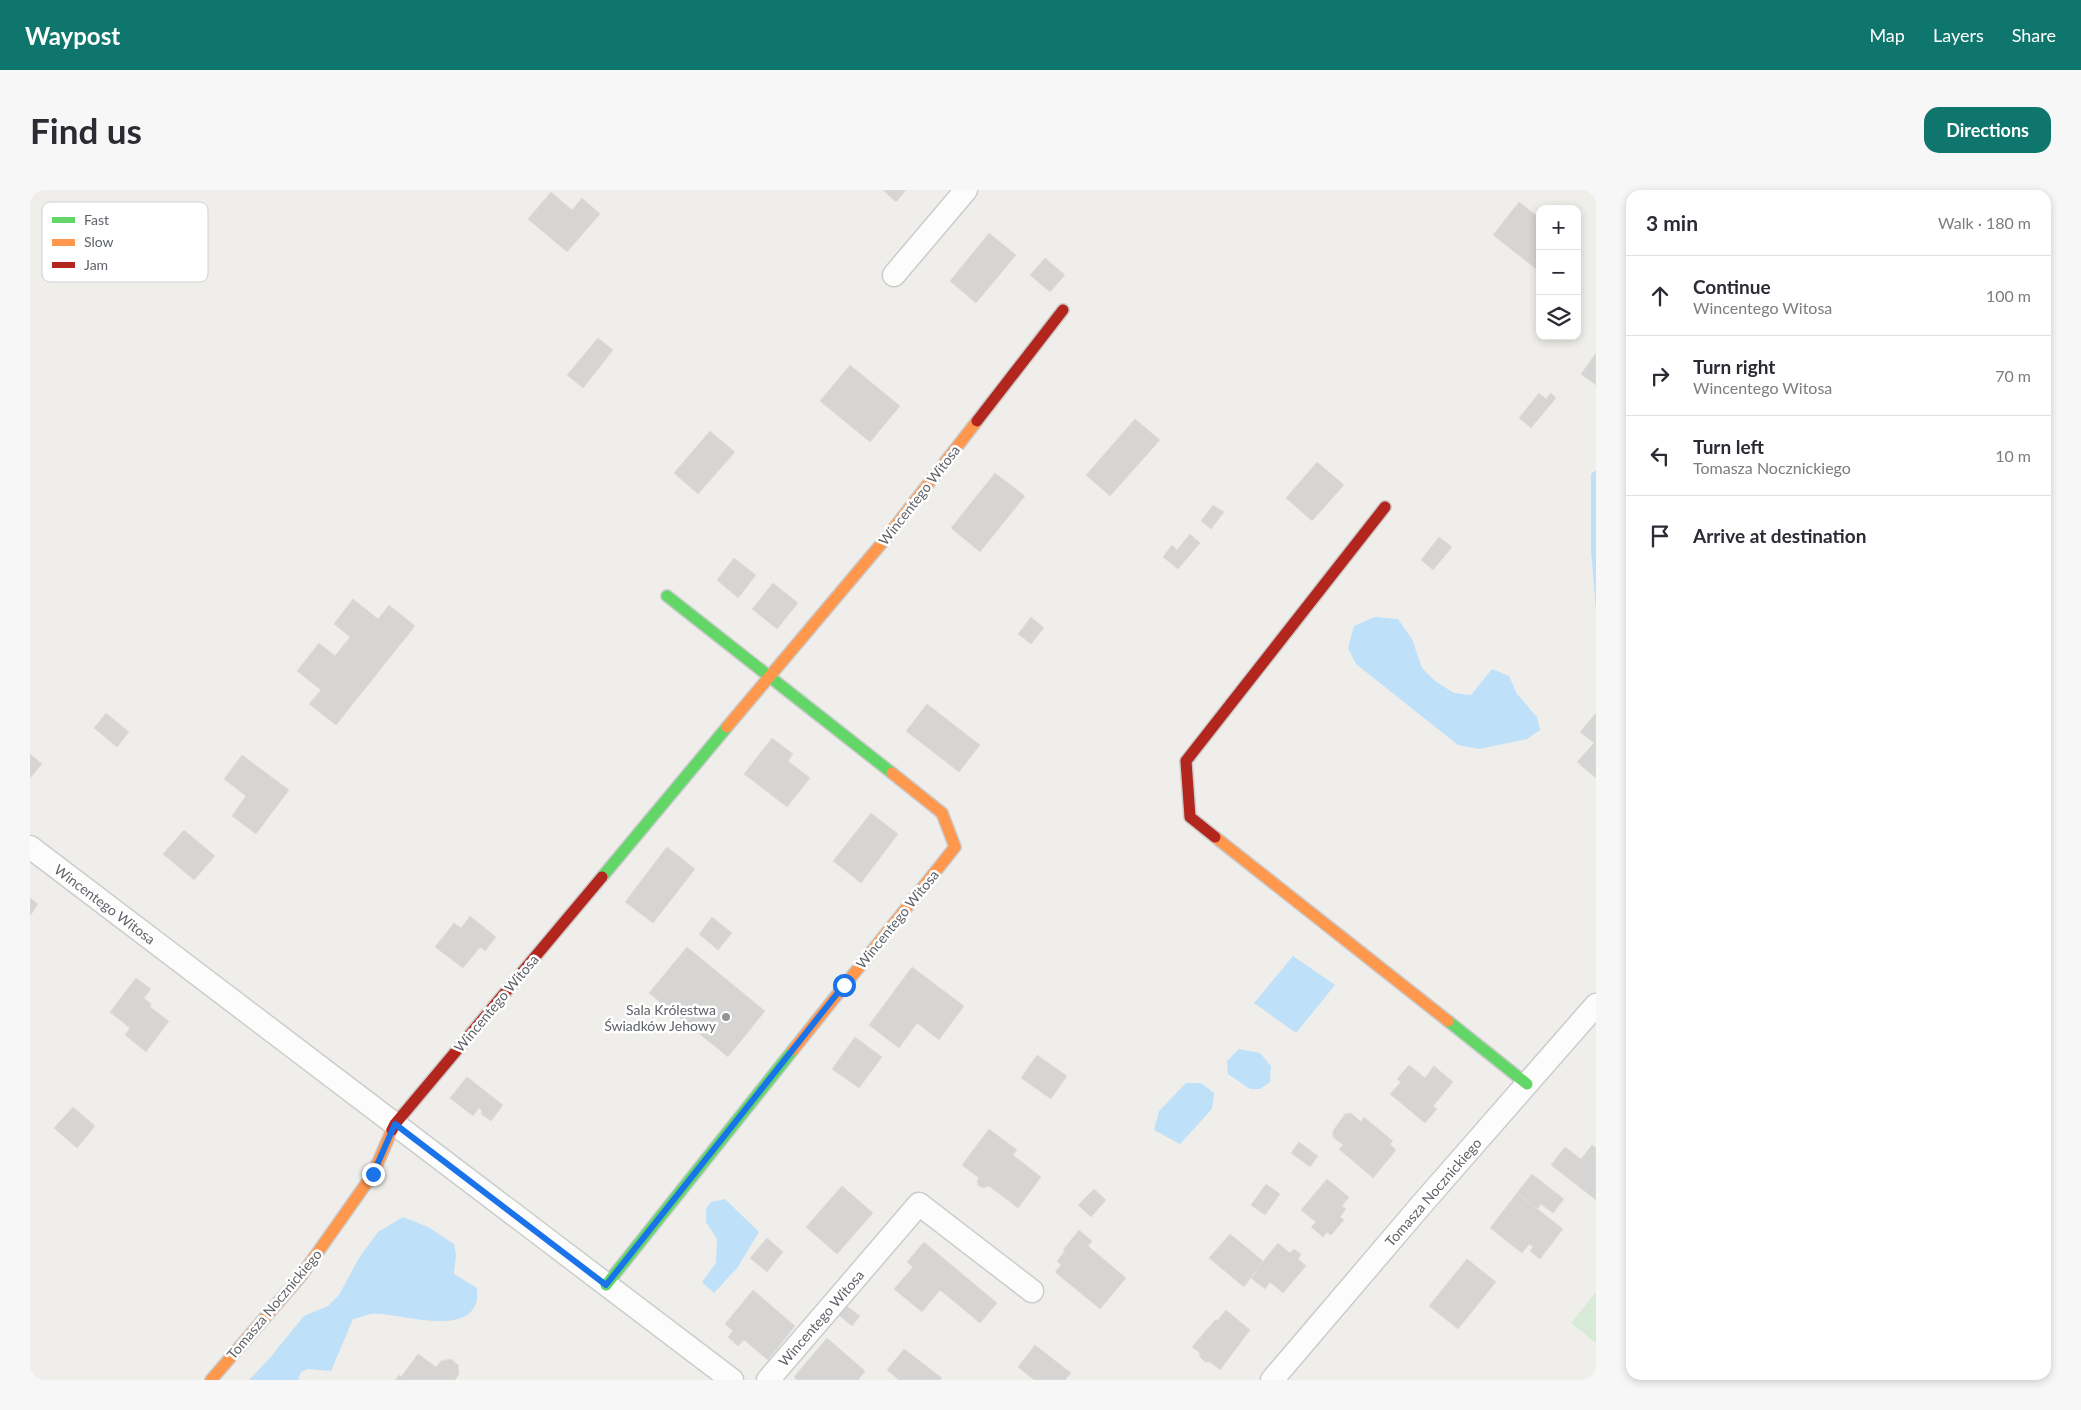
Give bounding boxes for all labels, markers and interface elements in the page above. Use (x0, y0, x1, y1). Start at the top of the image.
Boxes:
text: Waypost (25, 21, 120, 50)
text: Map (1869, 24, 1905, 46)
text: Layers (1933, 24, 1984, 46)
text: Share (2012, 24, 2056, 46)
button: Directions (1924, 107, 2051, 153)
text: Find us (30, 109, 142, 151)
legend (42, 202, 208, 282)
map controls (1536, 205, 1581, 340)
button: + (1536, 205, 1581, 250)
text: 3 min (1646, 210, 1698, 235)
text: Fast (84, 211, 109, 228)
text: Walk · 180 m (1938, 213, 2031, 232)
text: Slow (84, 233, 114, 250)
button: − (1536, 250, 1581, 295)
text: Jam (84, 256, 108, 273)
text: Continue (1693, 275, 1771, 298)
icon: ahead (1646, 282, 1674, 310)
text: 100 m (1986, 286, 2031, 305)
button: layers (1536, 295, 1581, 340)
text: Wincentego Witosa (1693, 298, 1832, 317)
text: Turn right (1693, 355, 1775, 378)
icon: right (1646, 362, 1674, 390)
text: 70 m (1995, 366, 2031, 385)
text: Wincentego Witosa (1693, 378, 1832, 397)
text: Turn left (1693, 435, 1764, 458)
street label: Wincentego Witosa (875, 442, 963, 548)
icon: left (1646, 442, 1674, 470)
text: 10 m (1995, 446, 2031, 465)
text: Tomasza Nocznickiego (1693, 458, 1851, 477)
icon: arrive (1646, 522, 1674, 550)
text: Arrive at destination (1693, 524, 1866, 547)
street label: Wincentego Witosa (51, 861, 159, 947)
street label: Wincentego Witosa (852, 866, 942, 972)
street label: Wincentego Witosa (450, 951, 542, 1055)
route start (833, 974, 856, 997)
place label: Sala Królestwa Świadków Jehowy (604, 1001, 717, 1034)
marker: Sala Królestwa Świadków Jehowy (720, 1011, 732, 1023)
street label: Tomasza Nocznickiego (1381, 1134, 1485, 1250)
route end (362, 1163, 385, 1186)
street label: Tomasza Nocznickiego (223, 1246, 325, 1362)
street label: Wincentego Witosa (775, 1266, 867, 1370)

